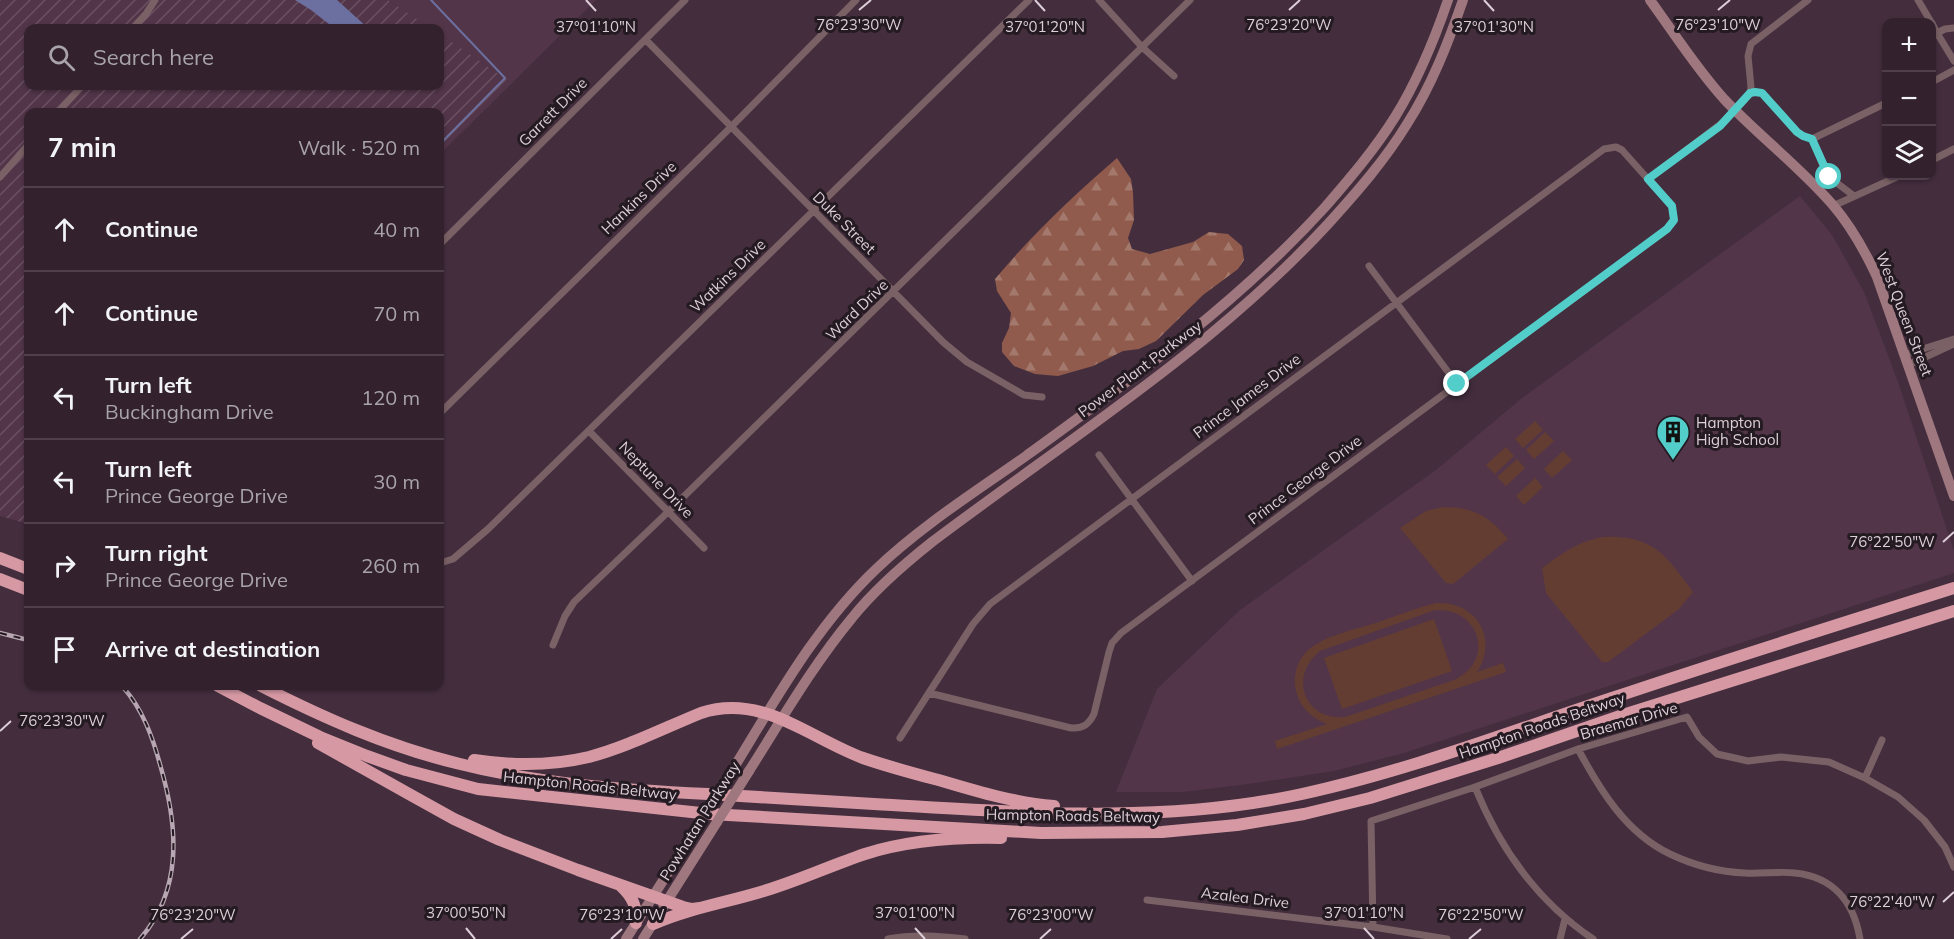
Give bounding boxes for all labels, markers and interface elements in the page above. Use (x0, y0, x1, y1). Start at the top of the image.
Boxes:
text: 76°23'30"W (816, 15, 902, 34)
text: 76°23'20"W (1246, 15, 1332, 34)
text: 76°23'10"W (1675, 15, 1761, 34)
text: 37°01'10"N (556, 17, 636, 36)
text: 37°01'20"N (1005, 17, 1085, 36)
text: 37°01'30"N (1454, 17, 1534, 36)
map controls (1882, 18, 1936, 180)
button: + (1882, 18, 1936, 72)
search box (24, 24, 444, 90)
icon: search (45, 41, 78, 74)
text: Search here (93, 43, 214, 71)
button: − (1882, 72, 1936, 126)
street label: Garrett Drive (514, 73, 591, 150)
button: layers (1882, 126, 1936, 180)
text: 7 min (48, 131, 117, 164)
text: Walk · 520 m (298, 135, 420, 160)
street label: Hankins Drive (597, 157, 680, 238)
route start (1815, 163, 1841, 189)
street label: Duke Street (809, 187, 880, 258)
icon: ahead (48, 213, 81, 246)
text: Continue (105, 215, 198, 243)
text: 40 m (373, 217, 420, 242)
street label: Watkins Drive (686, 235, 769, 316)
street label: West Queen Street (1872, 249, 1937, 378)
street label: Ward Drive (822, 275, 892, 344)
icon: ahead (48, 297, 81, 330)
text: Continue (105, 299, 198, 327)
text: 70 m (373, 301, 420, 326)
street label: Power Plant Parkway (1074, 316, 1205, 421)
street label: Prince James Drive (1189, 349, 1304, 442)
route end (1443, 370, 1469, 396)
text: Turn left (105, 371, 192, 399)
icon: left (48, 381, 81, 414)
text: 120 m (361, 385, 420, 410)
text: Buckingham Drive (105, 399, 274, 424)
place label: Hampton High School (1696, 413, 1779, 449)
building icon: Hampton High School (1655, 414, 1691, 461)
street label: Prince George Drive (1244, 431, 1365, 528)
street label: Neptune Drive (615, 437, 698, 522)
text: Turn left (105, 455, 192, 483)
icon: left (48, 465, 81, 498)
text: 30 m (373, 469, 420, 494)
text: Prince George Drive (105, 483, 288, 508)
text: 76°22'50"W (1849, 532, 1935, 551)
text: Turn right (105, 539, 208, 567)
icon: right (48, 549, 81, 582)
text: 260 m (361, 553, 420, 578)
text: Prince George Drive (105, 567, 288, 592)
icon: arrive (48, 633, 81, 666)
text: Arrive at destination (105, 635, 320, 663)
street label: Hampton Roads Beltway (1456, 688, 1627, 763)
street label: Braemar Drive (1578, 698, 1680, 744)
text: 76°23'30"W (19, 711, 105, 730)
street label: Powhatan Parkway (655, 758, 744, 884)
street label: Hampton Roads Beltway (502, 767, 678, 804)
street label: Hampton Roads Beltway (986, 804, 1160, 827)
street label: Azalea Drive (1200, 883, 1290, 912)
text: 76°22'40"W (1849, 892, 1935, 911)
text: 37°00'50"N (426, 903, 506, 922)
text: 37°01'00"N (875, 903, 955, 922)
text: 37°01'10"N (1324, 903, 1404, 922)
text: 76°23'20"W (150, 905, 236, 924)
text: 76°23'10"W (579, 905, 665, 924)
text: 76°23'00"W (1008, 905, 1094, 924)
text: 76°22'50"W (1438, 905, 1524, 924)

